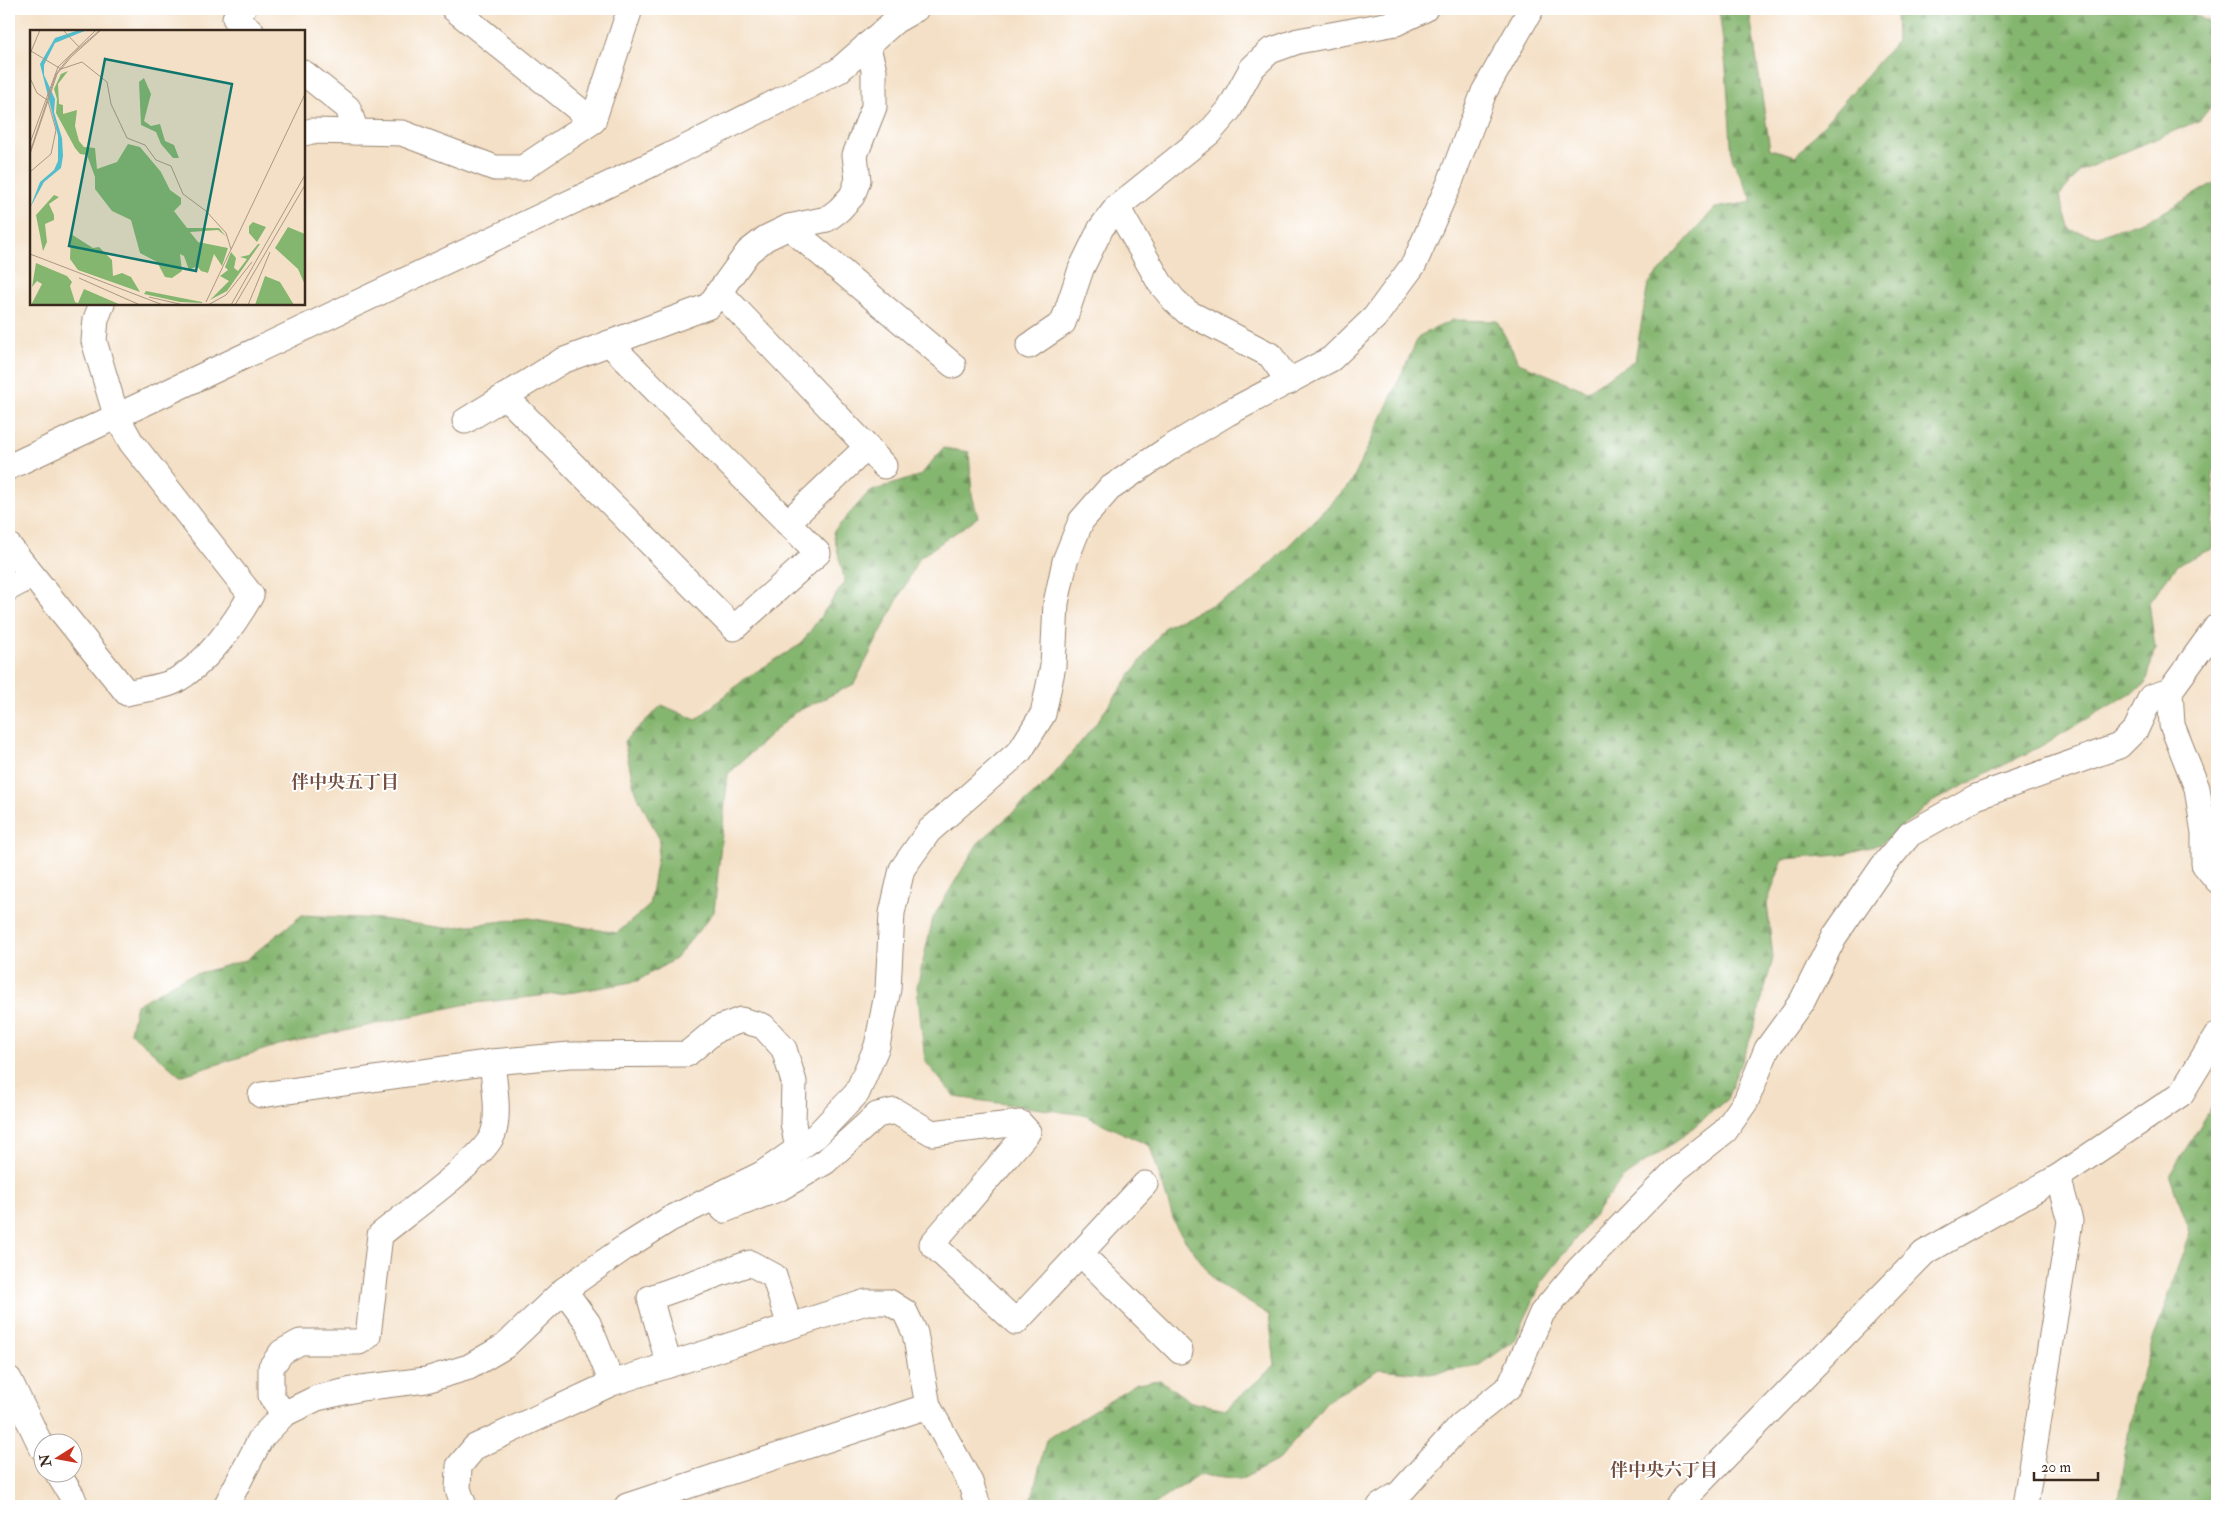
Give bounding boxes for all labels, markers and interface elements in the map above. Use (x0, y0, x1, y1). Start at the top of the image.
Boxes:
inset map (30, 30, 305, 305)
district label: 伴中央五丁目 (291, 771, 399, 794)
north arrow (32, 1432, 82, 1482)
scale bar (2034, 1450, 2097, 1482)
text: N (36, 1452, 55, 1469)
text: 20 m (2041, 1458, 2071, 1477)
district label: 伴中央六丁目 (1610, 1459, 1718, 1482)

